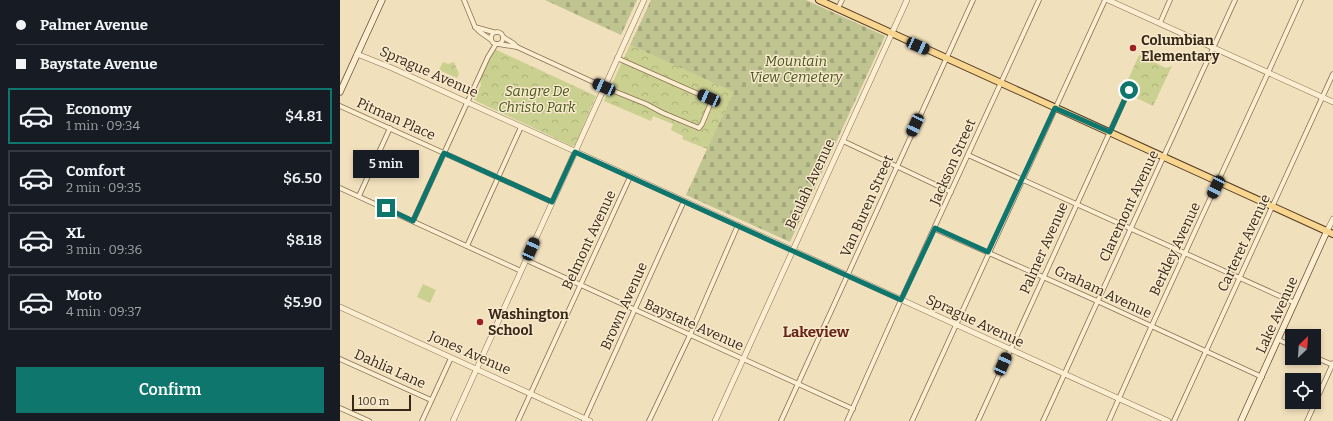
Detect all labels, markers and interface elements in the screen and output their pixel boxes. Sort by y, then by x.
text: Palmer Avenue [40,16,148,34]
place label: Columbian Elementary [1141,32,1220,65]
car [905,36,931,56]
street label: Sprague Avenue [377,43,481,101]
marker: Columbian Elementary [1128,43,1138,53]
park label: Mountain View Cemetery [750,53,843,86]
text: Baystate Avenue [40,55,157,73]
car [591,77,617,97]
route start [1120,81,1138,99]
park label: Sangre De Christo Park [498,83,576,116]
car [696,88,722,108]
street label: Pitman Place [354,94,438,144]
icon: car [18,98,54,134]
text: Economy [66,100,132,118]
text: $4.81 [285,107,322,125]
car [904,112,926,138]
street label: Jackson Street [926,116,980,209]
text: 1 min · 09:34 [66,118,140,133]
street label: Beulah Avenue [782,136,838,232]
street label: Claremont Avenue [1096,148,1162,264]
callout: 5 min [353,150,419,178]
street label: Van Buren Street [837,152,897,260]
text: 5 min [369,156,403,171]
icon: car [18,160,54,196]
text: Comfort [66,162,125,180]
text: $6.50 [283,169,322,187]
car [1205,174,1227,200]
text: 2 min · 09:35 [66,180,141,195]
street label: Belmont Avenue [558,188,620,292]
street label: Carteret Avenue [1214,191,1274,295]
route end [377,199,395,217]
street label: Palmer Avenue [1016,199,1072,297]
street label: Berkley Avenue [1146,200,1204,298]
icon: car [18,222,54,258]
text: XL [66,224,85,242]
text: $8.18 [286,231,322,249]
car [521,236,541,262]
text: 3 min · 09:36 [66,242,142,257]
street label: Brown Avenue [597,259,651,353]
street label: Graham Avenue [1052,262,1154,322]
street label: Lake Avenue [1252,274,1302,356]
icon: car [18,284,54,320]
text: Moto [66,286,102,304]
street label: Sprague Avenue [923,291,1027,351]
text: $5.90 [283,293,322,311]
street label: Baystate Avenue [642,296,746,354]
text: 4 min · 09:37 [66,304,141,319]
place label: Washington School [488,306,569,339]
marker: Washington School [475,317,485,327]
district label: Lakeview [783,323,850,341]
street label: Jones Avenue [426,327,514,379]
north arrow [1285,329,1321,365]
map controls [1285,329,1321,409]
street label: Dahlia Lane [352,346,428,392]
car [993,351,1013,377]
button: Confirm [16,367,324,413]
button: locate [1285,373,1321,409]
scale bar [352,393,411,412]
text: 100 m [358,395,389,408]

